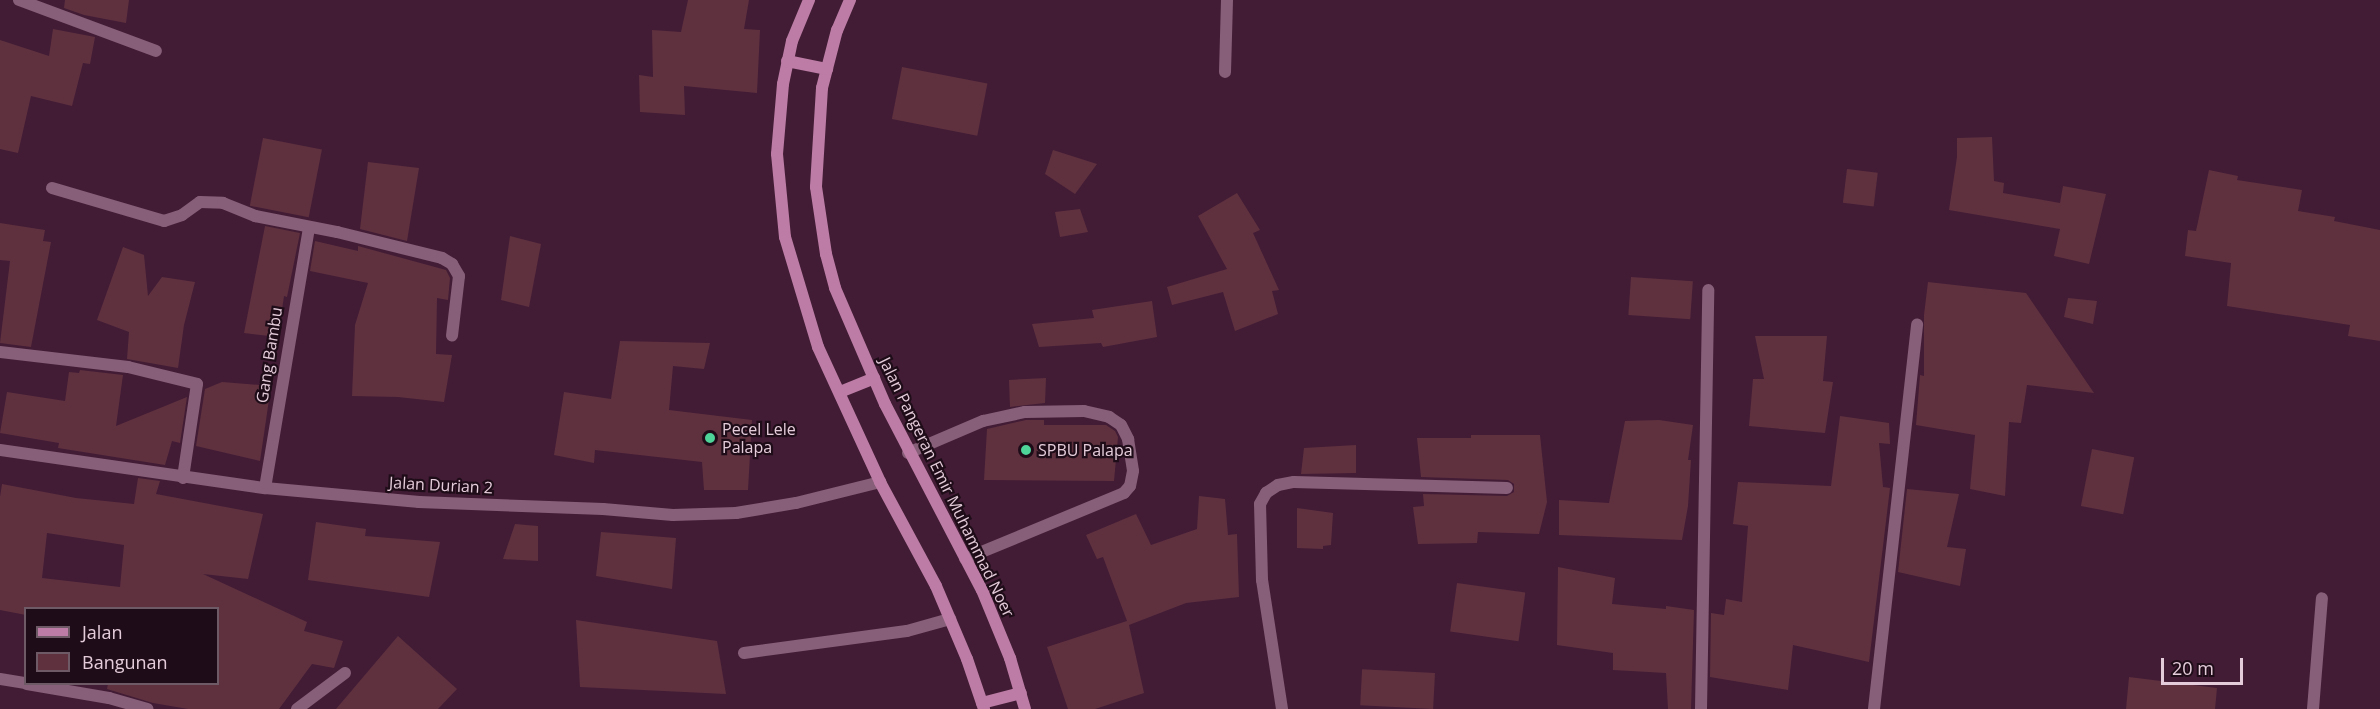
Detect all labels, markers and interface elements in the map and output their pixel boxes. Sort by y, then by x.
street label: Gang Bambu [252,306,286,404]
street label: Jalan Pangeran Emir Muhammad Noer [876,354,1018,620]
place label: Pecel Lele Palapa [722,419,796,457]
marker: Pecel Lele Palapa [703,431,717,445]
place label: SPBU Palapa [1038,440,1133,460]
marker: SPBU Palapa [1019,443,1033,457]
street label: Jalan Durian 2 [389,473,493,497]
legend [24,607,219,685]
text: Jalan [82,620,122,644]
scale bar [2164,646,2246,684]
text: Bangunan [82,650,168,674]
text: 20 m [2172,656,2214,680]

